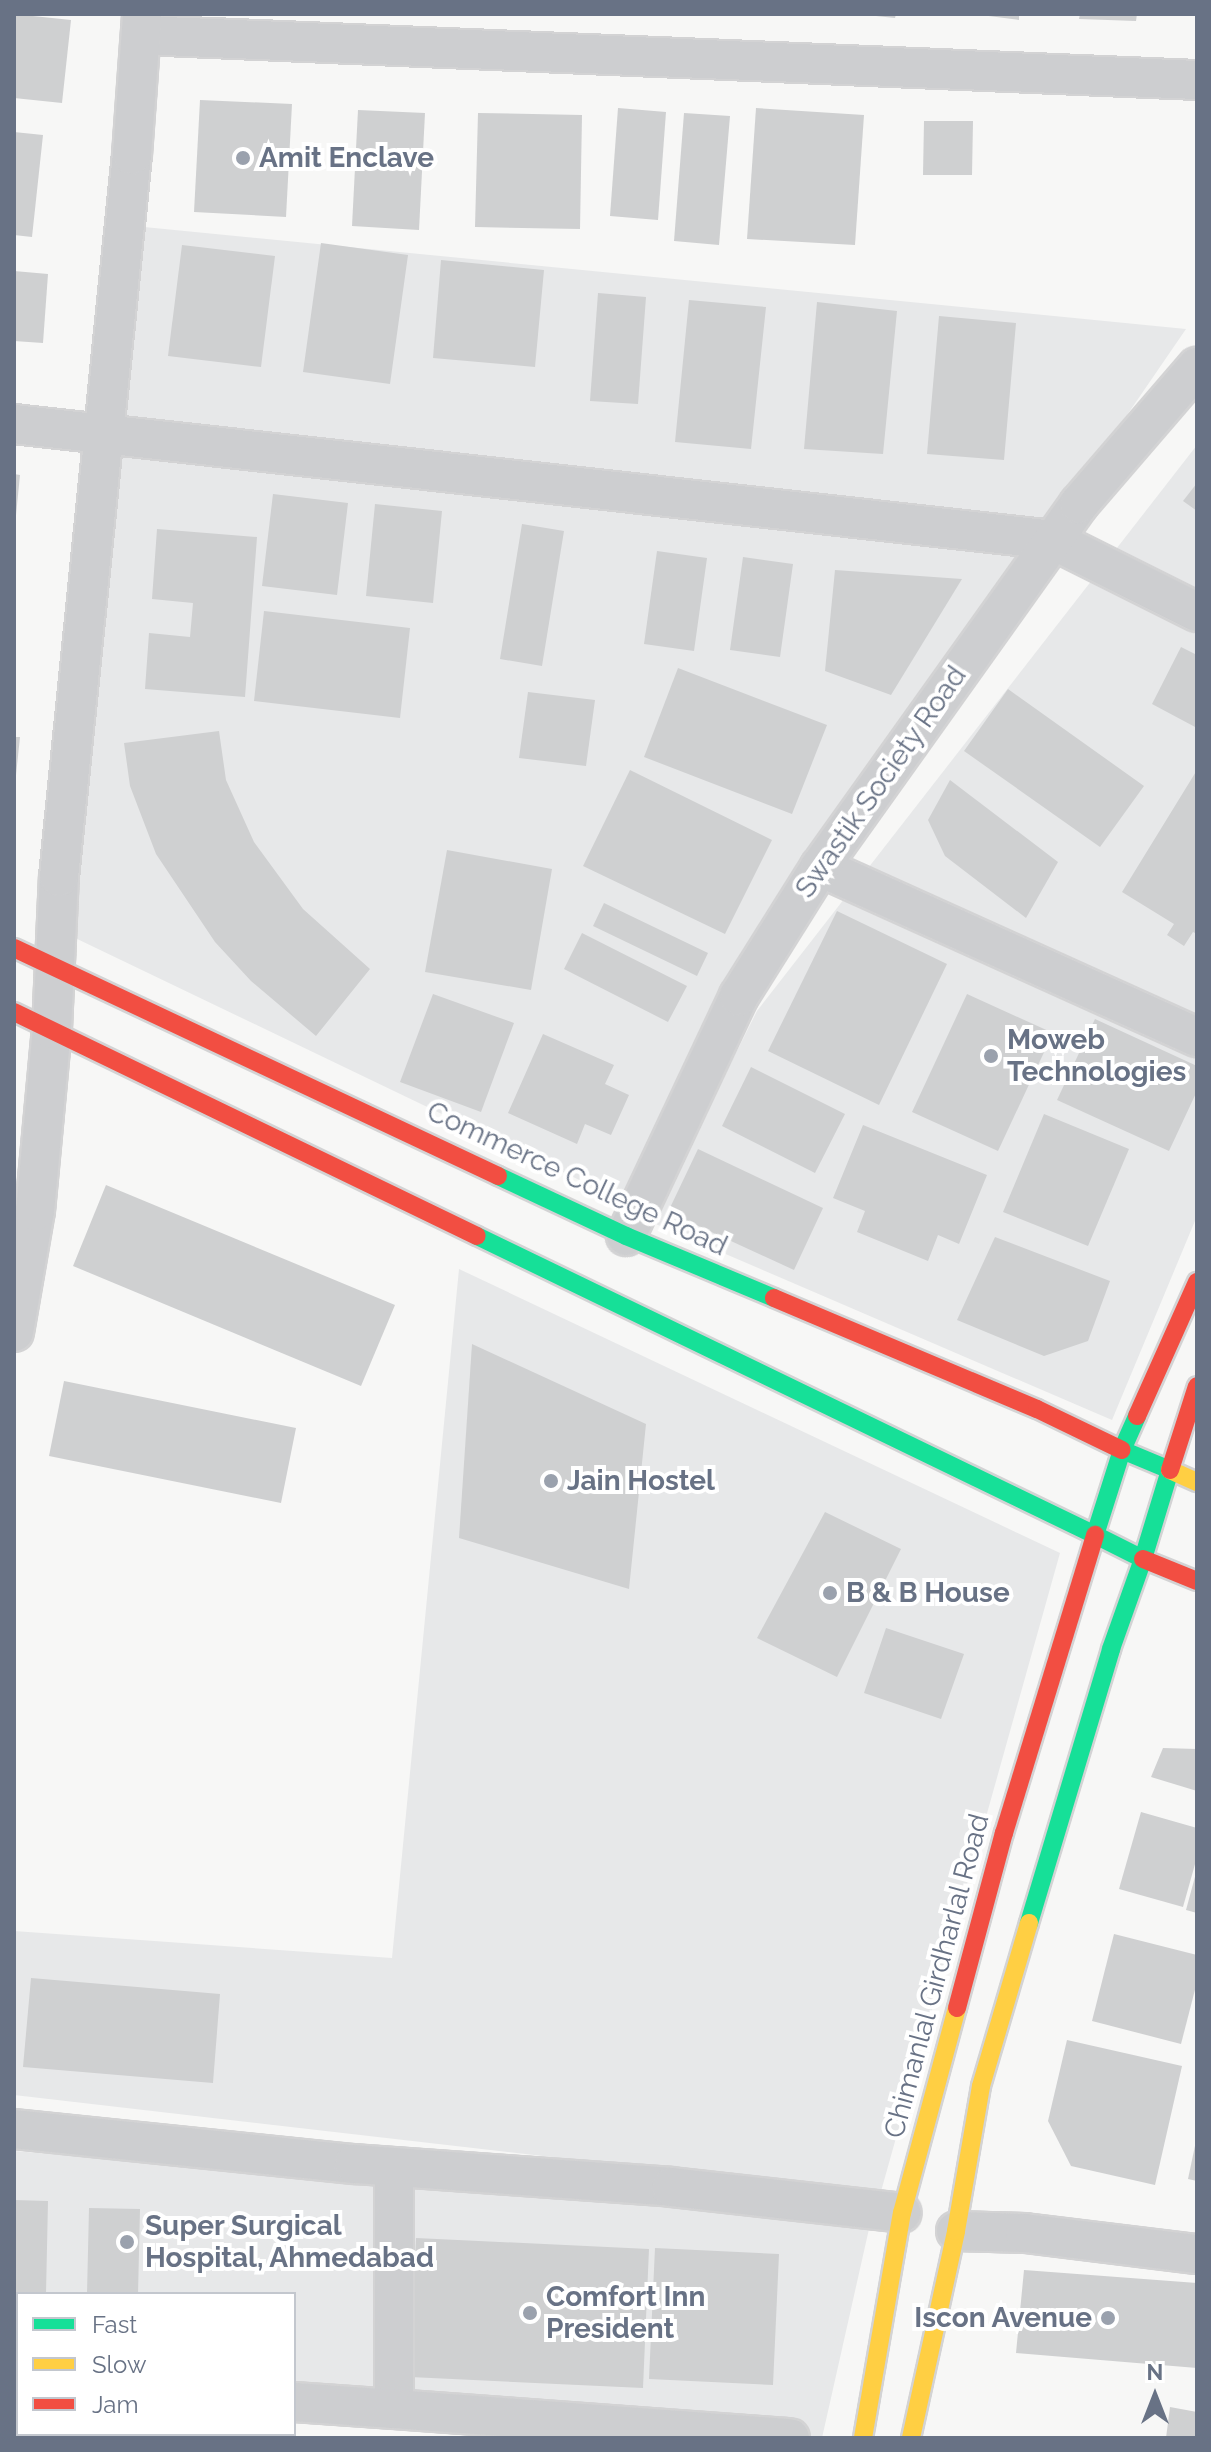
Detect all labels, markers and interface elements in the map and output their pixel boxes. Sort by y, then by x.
place label: Amit Enclave [259,141,434,175]
marker: Amit Enclave [234,149,252,167]
street label: Swastik Society Road [788,660,974,904]
place label: Moweb Technologies [1007,1023,1186,1089]
marker: Moweb Technologies [982,1047,1000,1065]
street label: Commerce College Road [421,1095,733,1263]
place label: Jain Hostel [567,1464,715,1498]
marker: Jain Hostel [542,1472,560,1490]
place label: B & B House [846,1576,1010,1610]
marker: B & B House [821,1584,839,1602]
street label: Chimanlal Girdharlal Road [877,1809,997,2143]
place label: Super Surgical Hospital, Ahmedabad [145,2209,435,2275]
marker: Super Surgical Hospital, Ahmedabad [116,2231,138,2253]
place label: Comfort Inn President [546,2280,705,2346]
legend [16,2292,296,2436]
place label: Iscon Avenue [914,2301,1092,2335]
marker: Comfort Inn President [521,2304,539,2322]
marker: Iscon Avenue [1099,2309,1117,2327]
text: Fast [92,2310,137,2339]
text: Slow [92,2350,146,2379]
north arrow [1115,2356,1195,2436]
text: N [1147,2359,1163,2385]
text: Jam [92,2390,138,2419]

